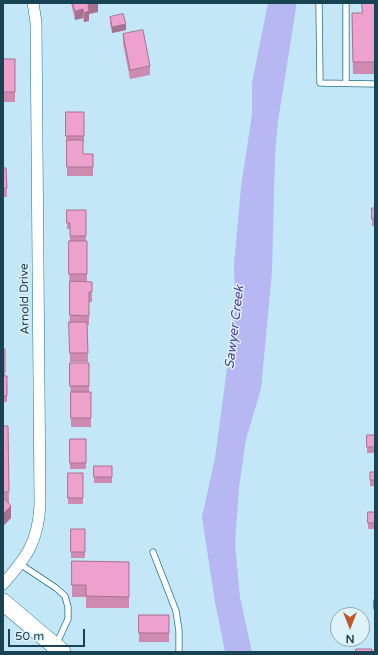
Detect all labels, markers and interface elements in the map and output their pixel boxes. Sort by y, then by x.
street label: Arnold Drive [17,263,33,335]
water label: Sawyer Creek [222,285,248,369]
north arrow [330,607,370,647]
scale bar [10,621,87,647]
text: 50 m [15,629,44,643]
text: N [346,632,354,645]

